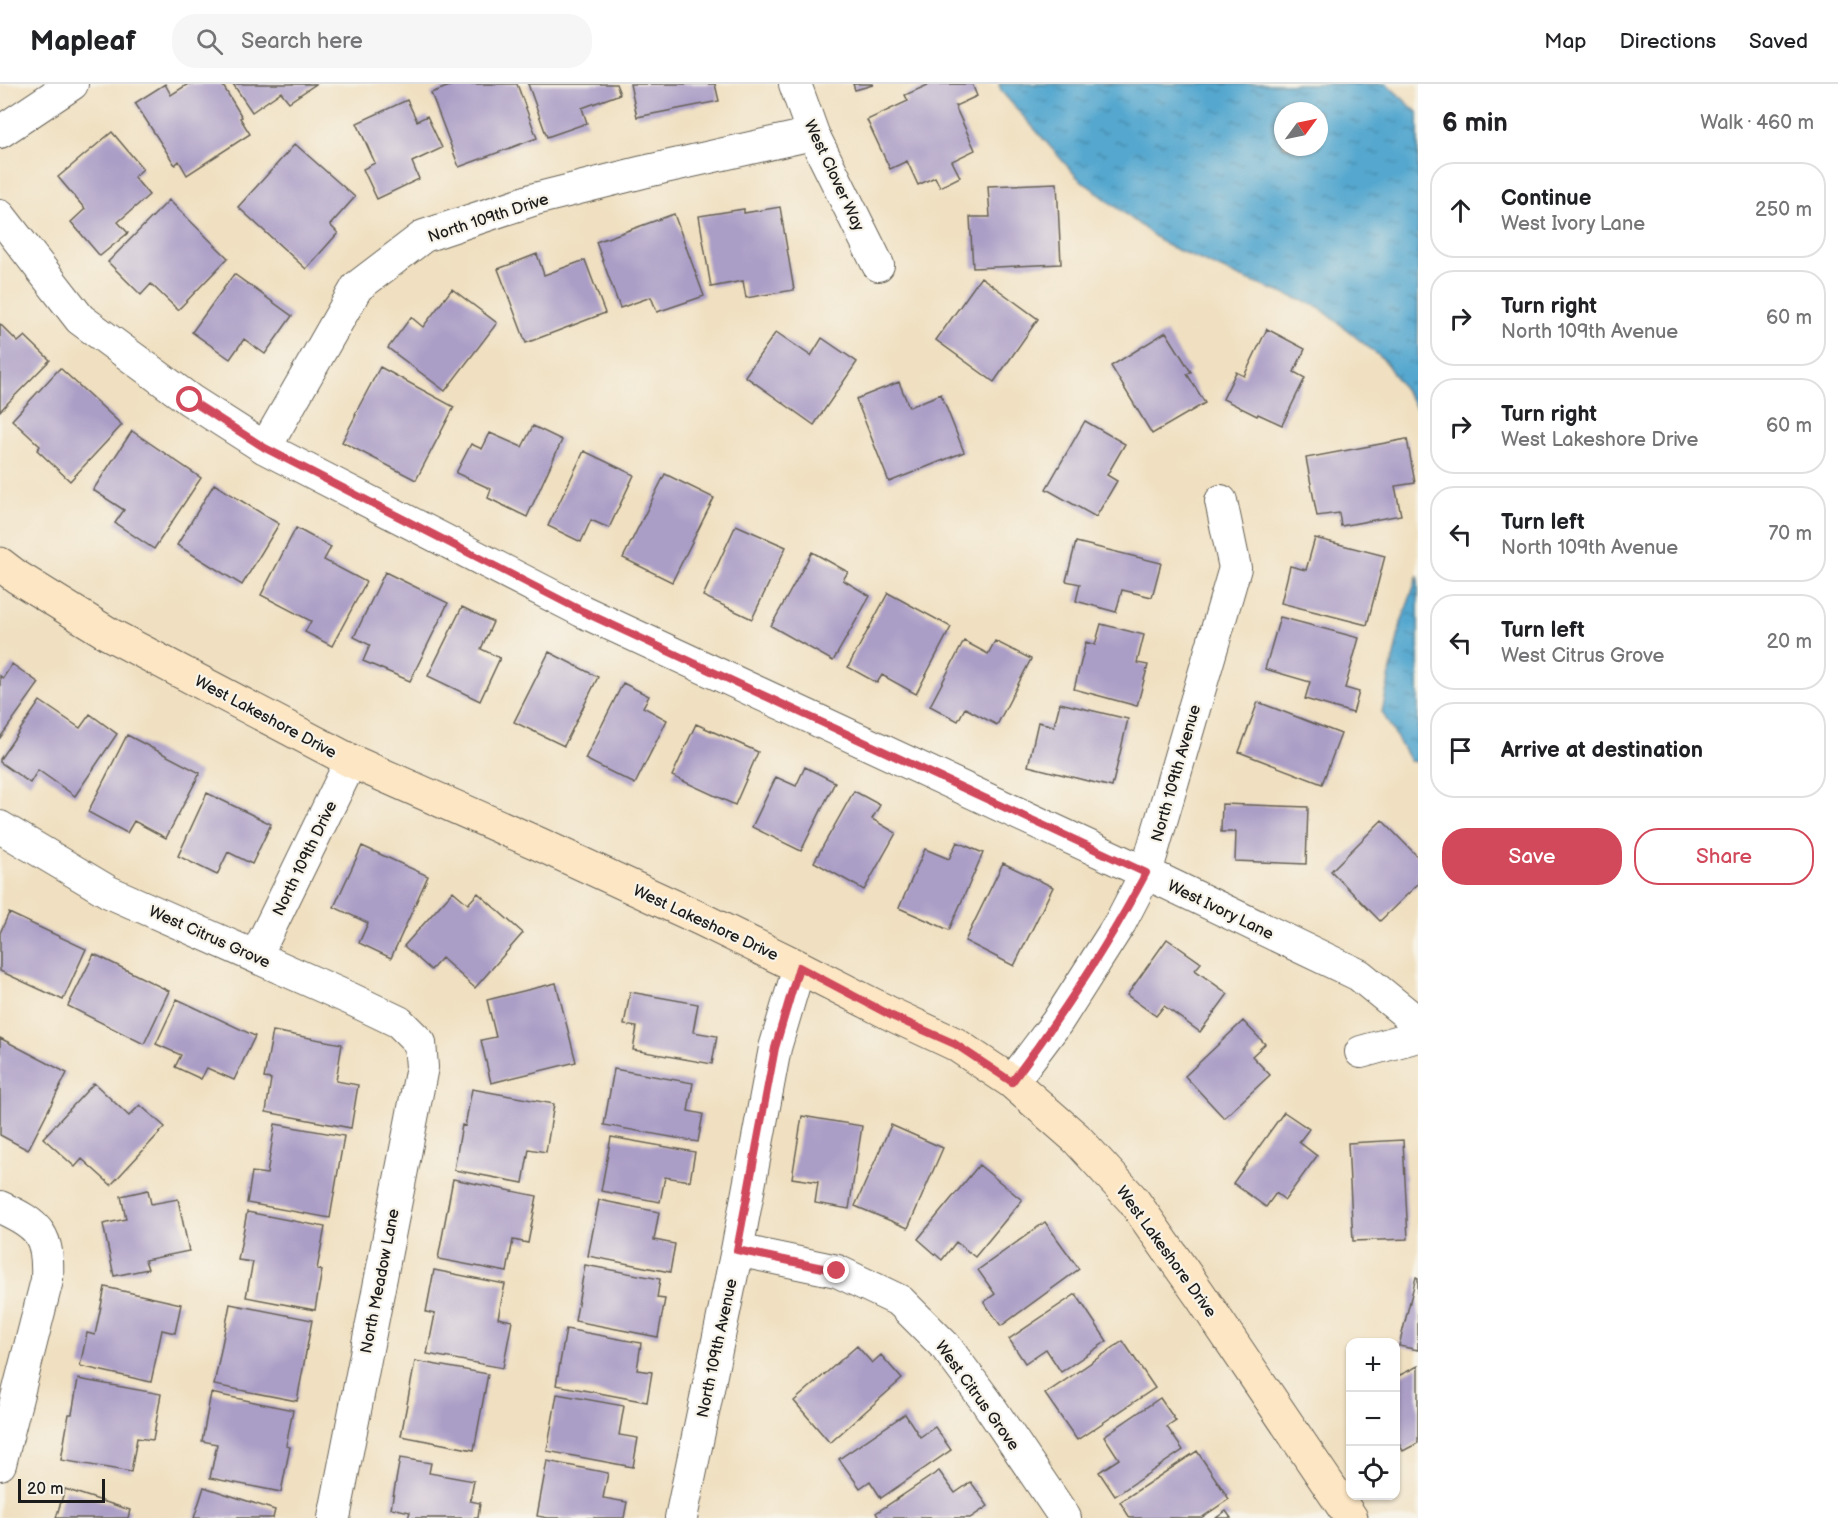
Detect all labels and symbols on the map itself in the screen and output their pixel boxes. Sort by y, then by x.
north arrow [1274,102,1328,156]
street label: West Clover Way [800,117,868,235]
street label: North 109th Drive [426,190,552,247]
route start [176,386,202,412]
street label: West Lakeshore Drive [191,672,340,763]
street label: North 109th Avenue [1148,702,1205,844]
street label: North 109th Drive [269,798,342,919]
street label: West Ivory Lane [1164,877,1277,944]
street label: West Lakeshore Drive [630,881,781,966]
street label: West Citrus Grove [146,902,273,973]
street label: West Lakeshore Drive [1112,1182,1220,1322]
street label: North Meadow Lane [357,1207,404,1355]
route end [823,1257,849,1283]
street label: North 109th Avenue [693,1276,742,1420]
street label: West Citrus Grove [931,1337,1023,1455]
scale bar [18,1476,105,1504]

